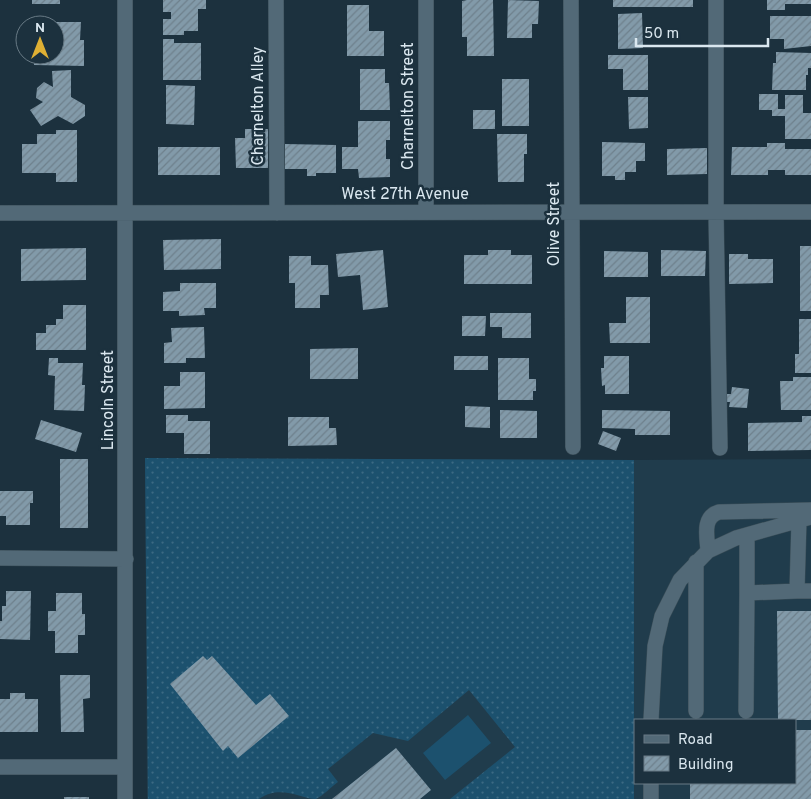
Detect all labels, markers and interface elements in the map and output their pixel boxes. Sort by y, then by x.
north arrow [15,15,65,65]
scale bar [636,15,768,47]
text: N [35,20,45,37]
text: 50 m [644,25,679,44]
street label: Charnelton Street [399,42,419,170]
street label: Charnelton Alley [249,46,269,166]
street label: Olive Street [545,182,565,266]
street label: West 27th Avenue [341,185,469,205]
street label: Lincoln Street [99,350,119,450]
legend [634,719,796,784]
text: Road [678,731,713,750]
text: Building [678,756,733,775]

